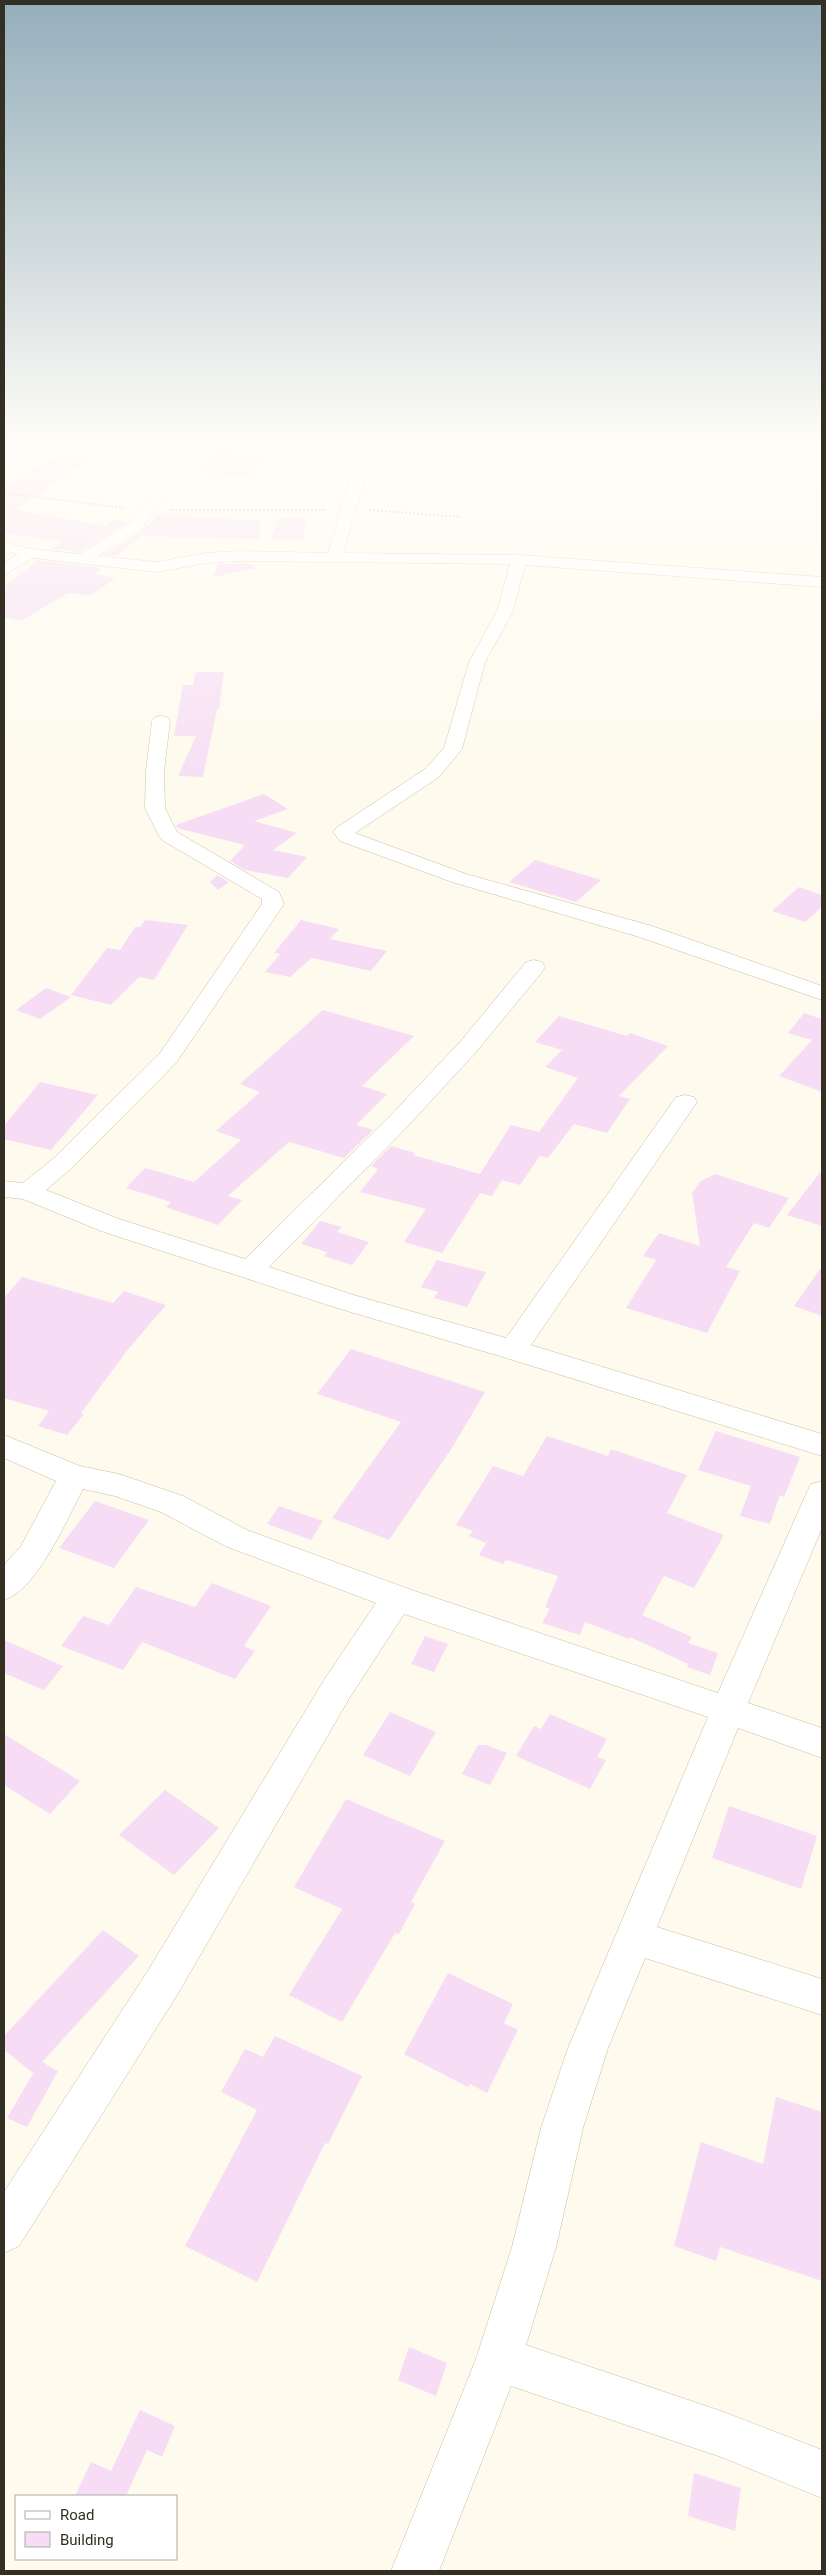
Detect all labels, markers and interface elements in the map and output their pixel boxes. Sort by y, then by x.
legend [15,2495,178,2560]
text: Road [60,2506,94,2524]
text: Building [60,2531,114,2549]

